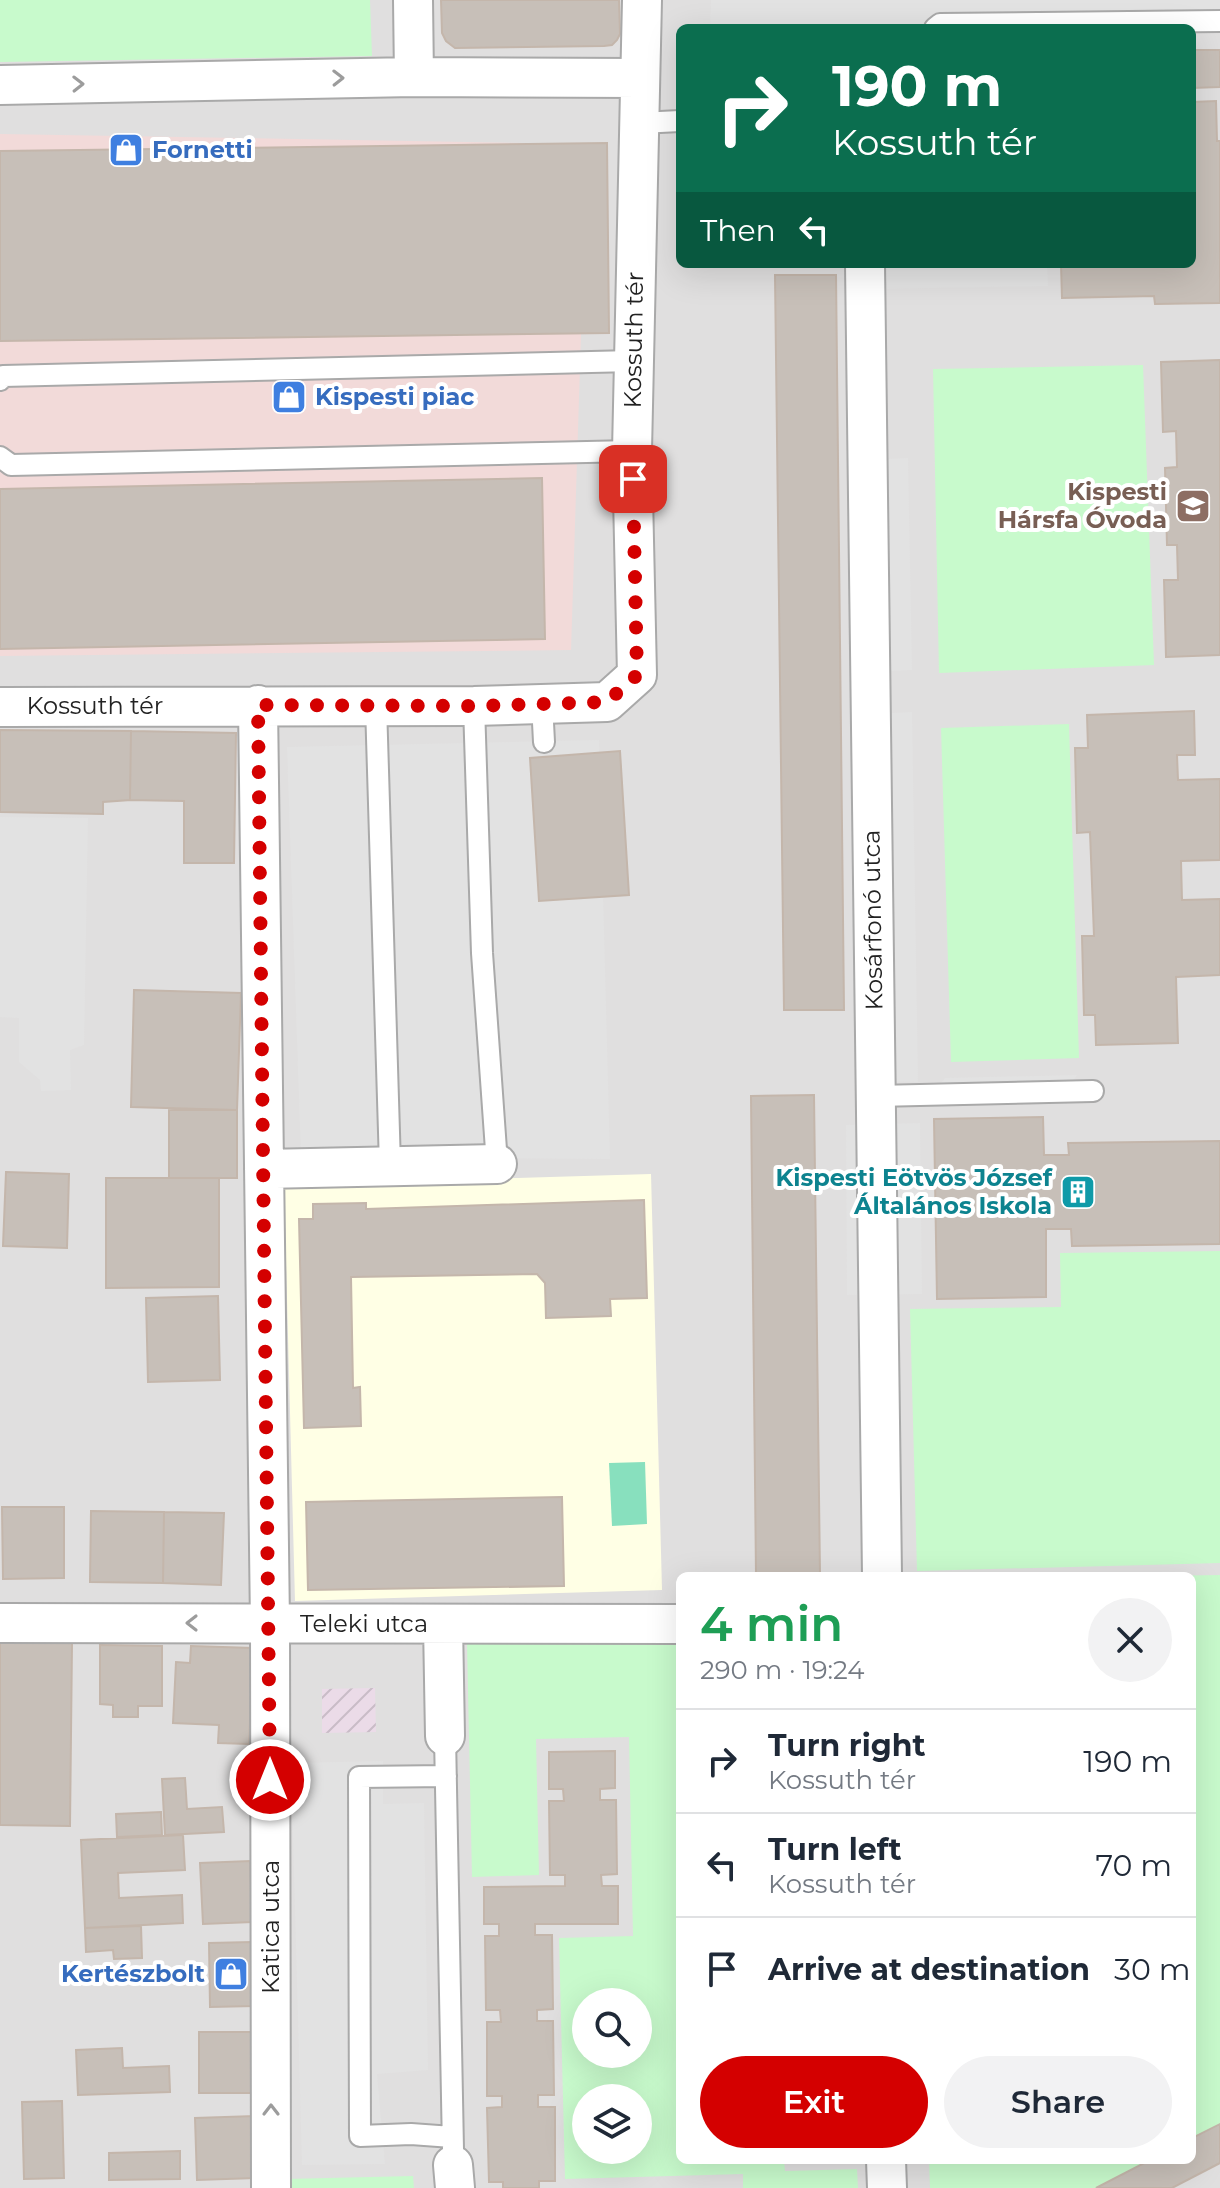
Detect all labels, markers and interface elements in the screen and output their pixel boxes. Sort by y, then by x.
text: 190 m [832,52,1002,120]
icon: right [700,56,804,160]
one-way arrow [332,70,345,87]
one-way arrow [72,75,85,92]
text: Kossuth tér [832,120,1037,164]
shop icon: Fornetti [107,131,145,169]
place label: Fornetti [152,135,253,164]
icon: left [792,208,836,252]
text: Then [700,212,776,249]
street label: Kossuth tér [618,271,649,409]
shop icon: Kispesti piac [270,378,308,416]
place label: Kispesti piac [315,382,475,411]
pin [599,445,667,513]
icon: arrive [611,457,655,501]
place label: Kispesti Hársfa Óvoda [998,477,1167,534]
school or university icon: Kispesti Hársfa Óvoda [1174,487,1212,525]
street label: Kossuth tér [27,691,163,720]
street label: Kosárfonó utca [856,829,889,1011]
place label: Kispesti Eötvös József Általános Iskola [775,1163,1054,1220]
building icon: Kispesti Eötvös József Általános Iskola [1059,1173,1097,1211]
text: 4 min [700,1595,843,1653]
button: close [1088,1598,1172,1682]
street label: Teleki utca [300,1609,428,1638]
one-way arrow [185,1614,198,1632]
text: 290 m · 19:24 [700,1654,865,1686]
text: Turn right [768,1727,925,1764]
position arrow [228,1738,312,1822]
icon: right [700,1739,744,1783]
text: 190 m [1083,1743,1172,1780]
text: Kossuth tér [768,1764,916,1796]
text: Turn left [768,1831,901,1868]
icon: left [700,1843,744,1887]
text: 70 m [1095,1847,1172,1884]
street label: Katica utca [256,1860,285,1994]
text: Kossuth tér [768,1868,916,1900]
icon: arrive [700,1947,744,1991]
text: Arrive at destination [768,1951,1090,1988]
text: 30 m [1114,1951,1191,1988]
shop icon: Kertészbolt [212,1955,250,1993]
place label: Kertészbolt [61,1959,206,1988]
map controls [572,1988,652,2164]
button: search [572,1988,652,2068]
button: Exit [700,2056,928,2148]
button: Share [944,2056,1172,2148]
button: layers [572,2084,652,2164]
one-way arrow [262,2103,280,2116]

